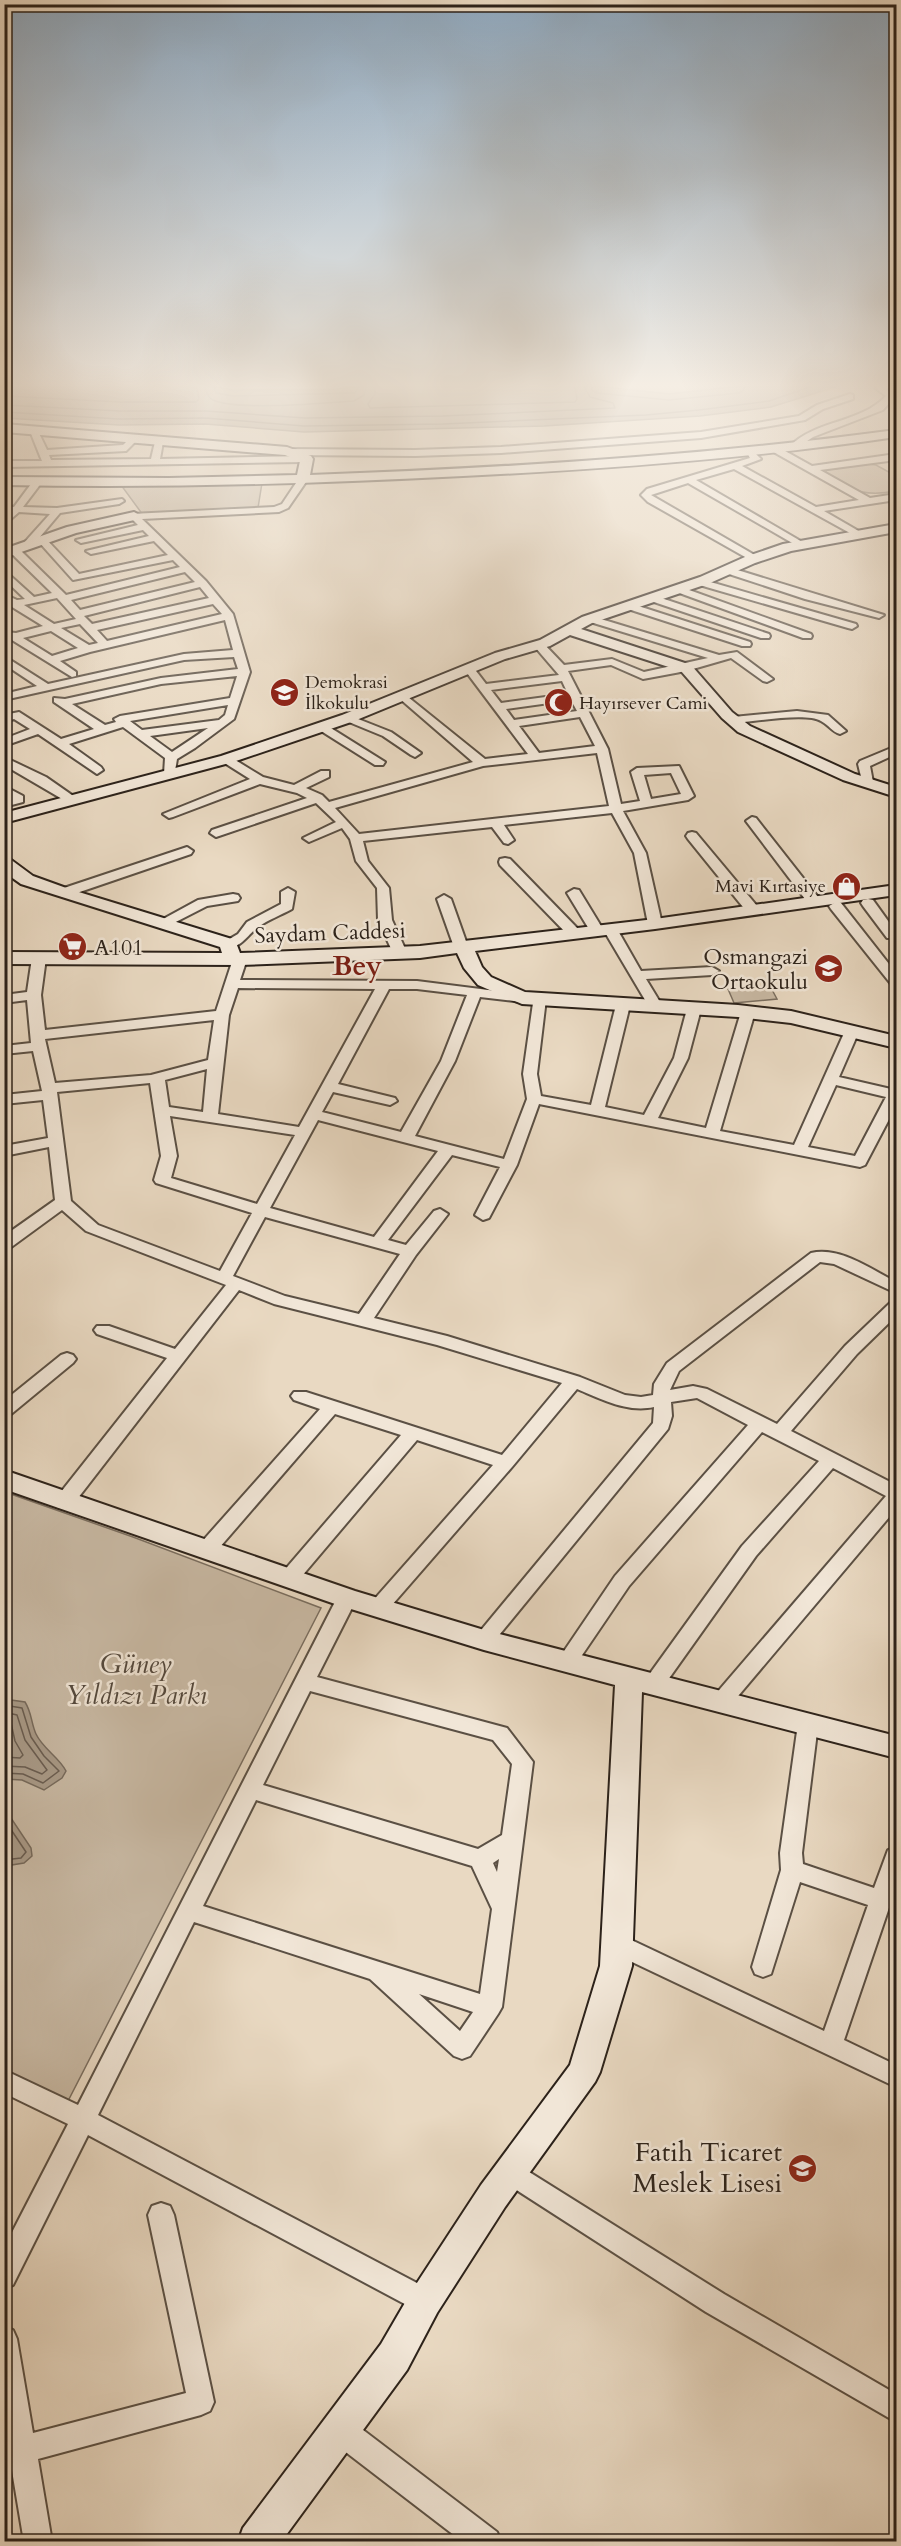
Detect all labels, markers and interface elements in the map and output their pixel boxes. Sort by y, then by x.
place label: Demokrasi İlkokulu [305,670,388,716]
school or university icon: Demokrasi İlkokulu [268,676,300,708]
mosque icon: Hayırsever Cami [542,687,574,719]
place label: Hayırsever Cami [579,691,708,716]
shop icon: Mavi Kırtasiye [831,870,863,902]
place label: Mavi Kırtasiye [715,874,826,899]
street label: Saydam Caddesi [254,915,406,951]
supermarket icon: A101 [57,931,89,963]
place label: A101 [94,933,143,963]
place label: Osmangazi Ortaokulu [703,942,808,997]
district label: Bey [332,947,382,985]
school or university icon: Osmangazi Ortaokulu [813,953,845,985]
park label: Güney Yıldızı Parkı [65,1646,207,1714]
place label: Fatih Ticaret Meslek Lisesi [633,2134,782,2202]
school or university icon: Fatih Ticaret Meslek Lisesi [787,2152,819,2184]

